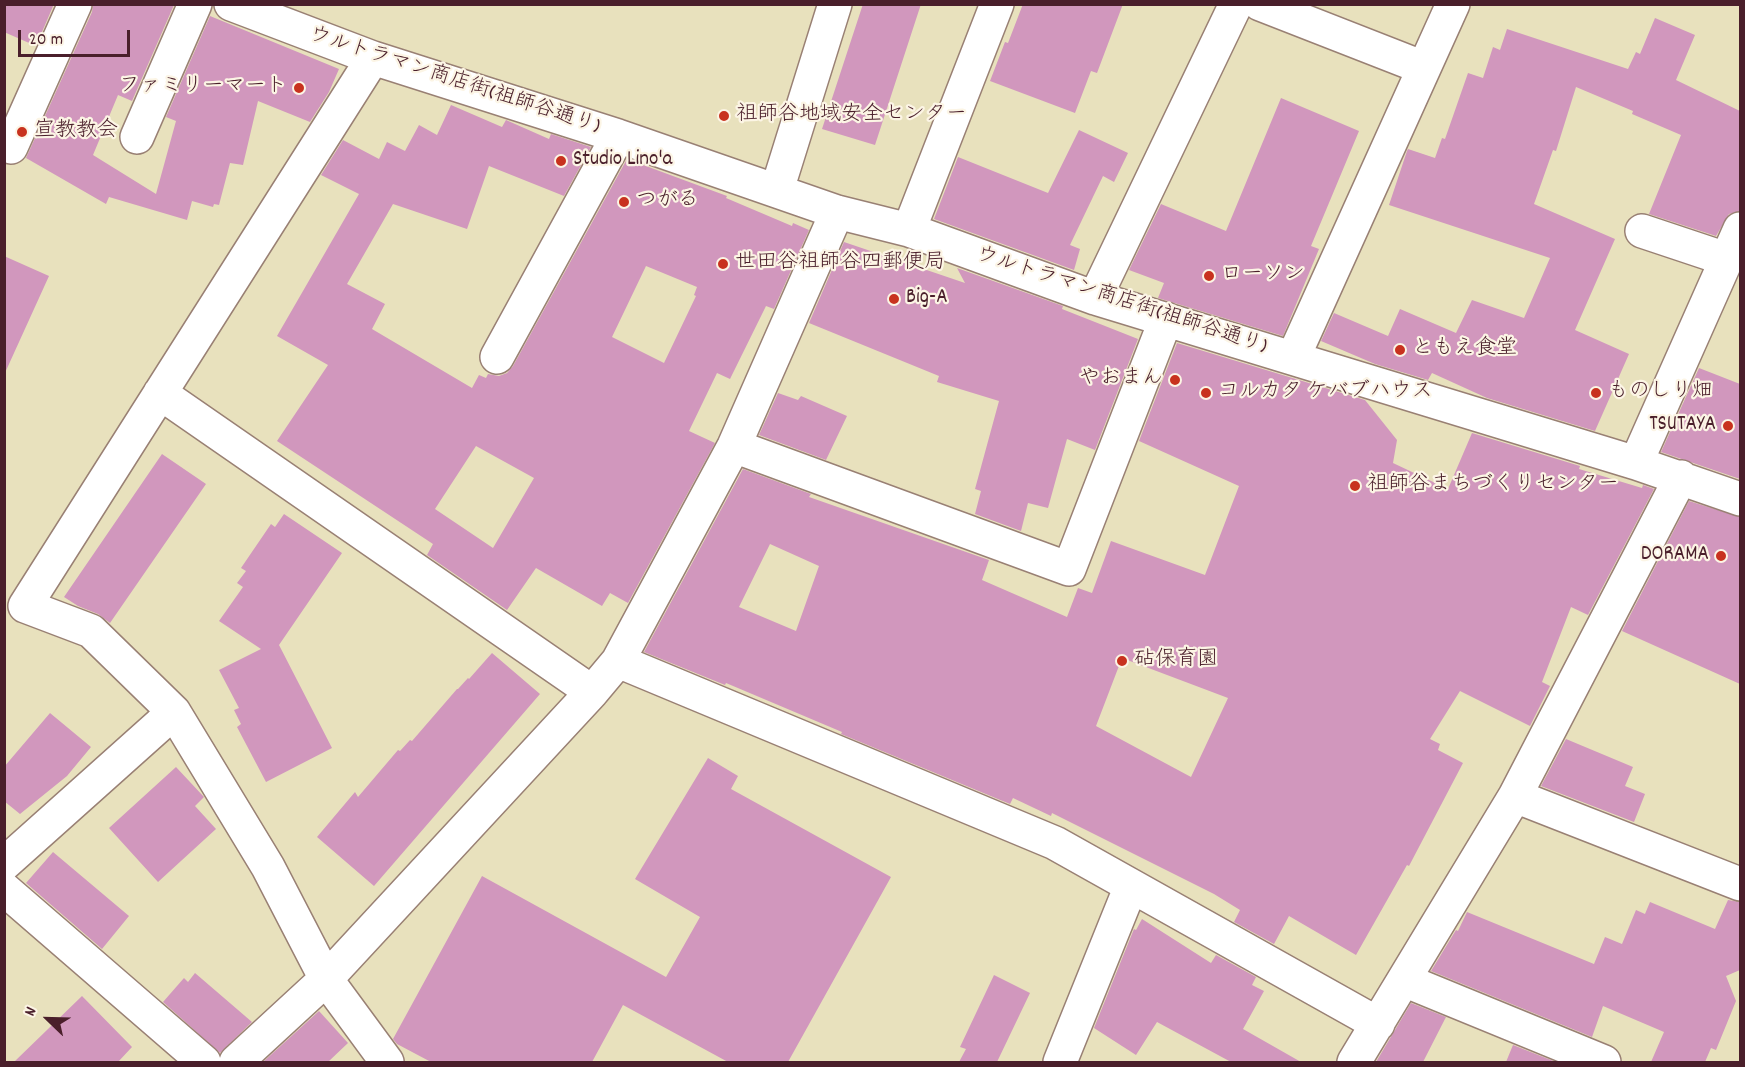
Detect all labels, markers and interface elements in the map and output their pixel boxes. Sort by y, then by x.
scale bar [21,18,134,56]
street label: ウルトラマン商店街(祖師谷通り) [305,23,603,141]
text: 20 m [29,28,63,53]
place label: ファミリーマート [119,75,287,101]
marker: ファミリーマート [292,81,306,95]
place label: 祖師谷地域安全センター [736,103,967,129]
marker: 祖師谷地域安全センター [717,109,731,123]
place label: 宣教教会 [34,119,118,145]
marker: 宣教教会 [15,125,29,139]
place label: Studio Lino'a [573,148,672,174]
marker: Studio Lino'a [554,154,568,168]
place label: つがる [636,189,699,215]
marker: つがる [617,195,631,209]
street label: ウルトラマン商店街(祖師谷通り) [972,243,1270,361]
place label: 世田谷祖師谷四郵便局 [735,251,945,277]
marker: 世田谷祖師谷四郵便局 [716,257,730,271]
place label: ローソン [1221,263,1305,289]
marker: ローソン [1202,269,1216,283]
place label: Big-A [906,286,948,312]
marker: Big-A [887,292,901,306]
place label: ともえ食堂 [1412,337,1517,363]
marker: ともえ食堂 [1393,343,1407,357]
place label: やおまん [1079,367,1163,393]
marker: やおまん [1168,373,1182,387]
place label: コルカタ ケバブハウス [1218,380,1433,406]
place label: ものしり畑 [1608,380,1713,406]
marker: コルカタ ケバブハウス [1199,386,1213,400]
marker: ものしり畑 [1589,386,1603,400]
place label: TSUTAYA [1649,413,1716,439]
marker: TSUTAYA [1721,419,1735,433]
place label: 祖師谷まちづくりセンター [1367,473,1619,499]
marker: 祖師谷まちづくりセンター [1348,479,1362,493]
place label: DORAMA [1641,543,1709,569]
marker: DORAMA [1714,549,1728,563]
place label: 砧保育園 [1134,648,1218,674]
marker: 砧保育園 [1115,654,1129,668]
north arrow [18,989,78,1049]
text: N [19,1004,43,1020]

